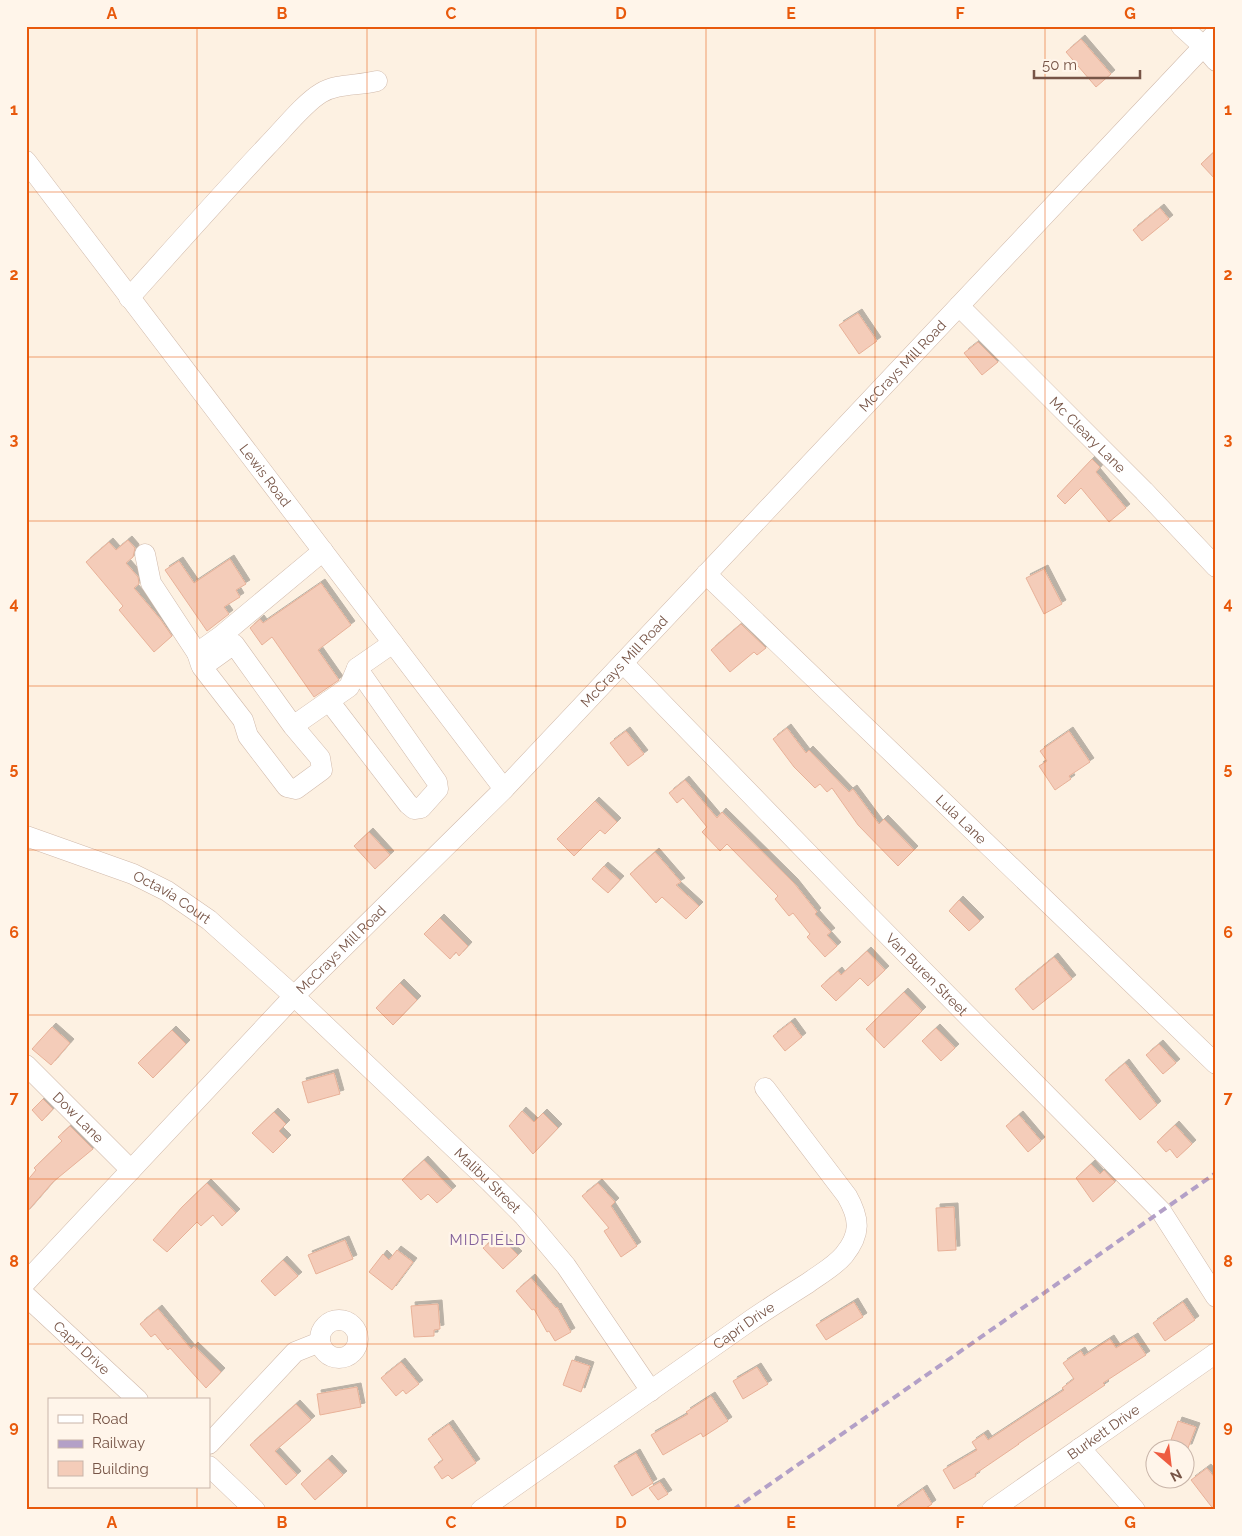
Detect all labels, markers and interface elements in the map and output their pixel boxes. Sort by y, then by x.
text: A [107,4,118,23]
text: B [277,4,288,23]
text: C [446,4,457,23]
text: D [615,4,627,23]
text: E [786,4,796,23]
text: F [955,4,965,23]
text: G [1124,4,1136,23]
scale bar [1034,48,1141,80]
text: 50 m [1042,56,1077,74]
text: 1 [10,100,18,119]
text: 1 [1224,100,1232,119]
text: 2 [9,265,19,284]
text: 2 [1223,265,1233,284]
street label: McCrays Mill Road [856,317,949,415]
street label: Mc Cleary Lane [1046,393,1129,476]
text: 3 [10,430,19,449]
text: 3 [1224,430,1233,449]
street label: Lewis Road [236,441,294,510]
text: 4 [9,594,19,613]
text: 4 [1223,594,1233,613]
street label: McCrays Mill Road [577,613,671,710]
text: 5 [10,759,19,778]
text: 5 [1224,759,1233,778]
street label: Lula Lane [933,791,990,847]
street label: Octavia Court [131,868,214,927]
street label: McCrays Mill Road [293,902,389,997]
text: 6 [9,923,19,942]
text: 6 [1223,923,1233,942]
street label: Van Buren Street [883,930,971,1019]
text: 7 [10,1088,19,1107]
text: 7 [1224,1088,1233,1107]
street label: Dow Lane [50,1089,107,1146]
street label: Malibu Street [451,1145,524,1216]
district label: MIDFIELD [450,1231,526,1249]
text: 8 [9,1252,19,1271]
text: 8 [1223,1252,1233,1271]
street label: Capri Drive [710,1299,777,1352]
street label: Capri Drive [50,1318,113,1378]
legend [48,1398,210,1488]
street label: Burkett Drive [1064,1401,1142,1463]
text: Road [92,1410,128,1428]
text: 9 [9,1417,19,1436]
text: 9 [1223,1417,1233,1436]
text: Railway [92,1434,145,1452]
north arrow [1144,1438,1194,1488]
text: Building [92,1460,149,1478]
text: N [1168,1466,1185,1485]
text: A [107,1513,118,1532]
text: B [277,1513,288,1532]
text: C [446,1513,457,1532]
text: D [615,1513,627,1532]
text: E [786,1513,796,1532]
text: F [955,1513,965,1532]
text: G [1124,1513,1136,1532]

